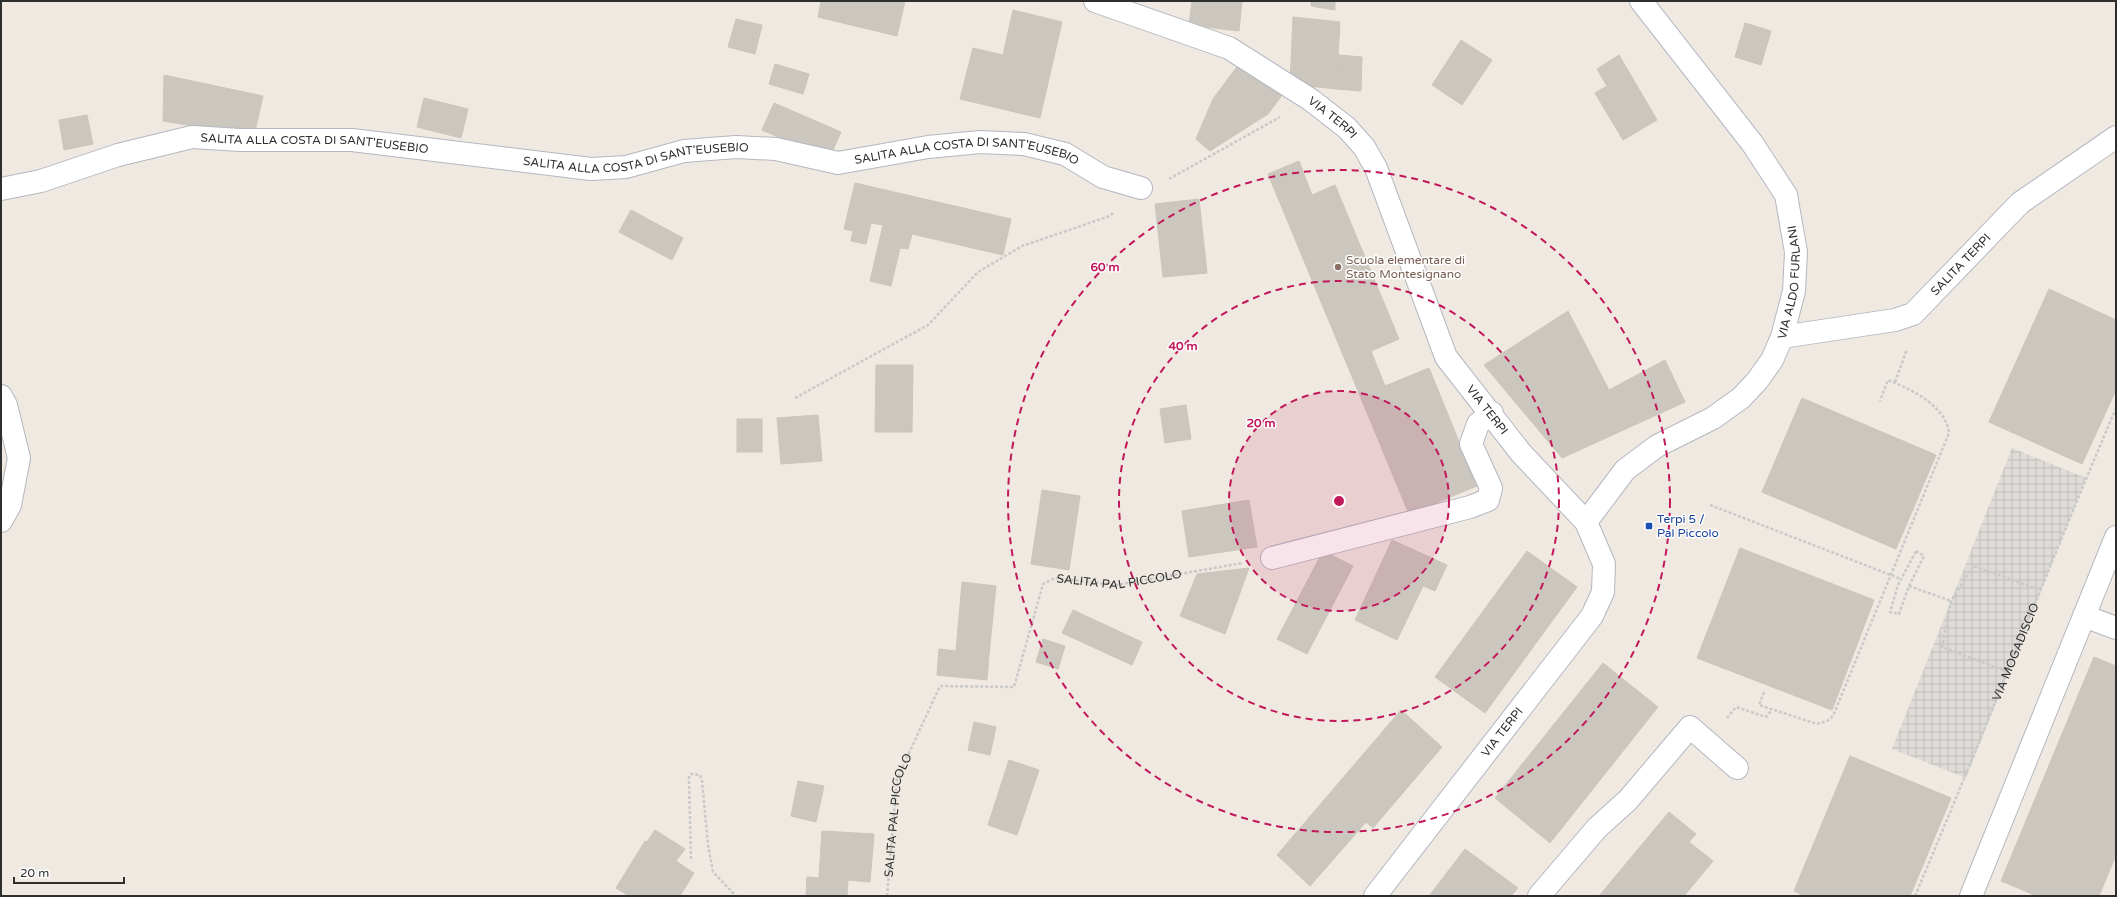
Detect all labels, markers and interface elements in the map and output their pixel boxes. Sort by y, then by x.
street label: VIA TERPI [1306,94,1360,141]
street label: SALITA ALLA COSTA DI SANT'EUSEBIO [200,131,429,156]
text: SALITA ALLA COSTA DI SANT'EUSEBIO [853,135,1082,168]
street label: SALITA ALLA COSTA DI SANT'EUSEBIO [522,140,749,176]
street label: SALITA ALLA COSTA DI SANT'EUSEBIO [852,154,1080,172]
street label: VIA ALDO FURLANI [1775,224,1803,341]
street label: SALITA TERPI [1928,231,1994,298]
place label: Scuola elementare di Stato Montesignano [1346,253,1465,281]
text: 60 m [1090,260,1120,274]
marker: Scuola elementare di Stato Montesignano [1333,262,1343,272]
text: 40 m [1168,339,1198,353]
street label: VIA TERPI [1464,382,1511,437]
text: 20 m [1246,416,1276,430]
centre of rings [1332,494,1346,508]
place label: Terpi 5 / Pal Piccolo [1657,512,1719,540]
marker: Terpi 5 / Pal Piccolo [1644,521,1654,531]
street label: SALITA PAL PICCOLO [1056,567,1183,592]
street label: VIA MOGADISCIO [1989,601,2042,703]
street label: VIA TERPI [1478,705,1526,759]
street label: SALITA PAL PICCOLO [882,751,915,878]
scale bar [14,859,124,885]
text: 20 m [20,866,49,880]

